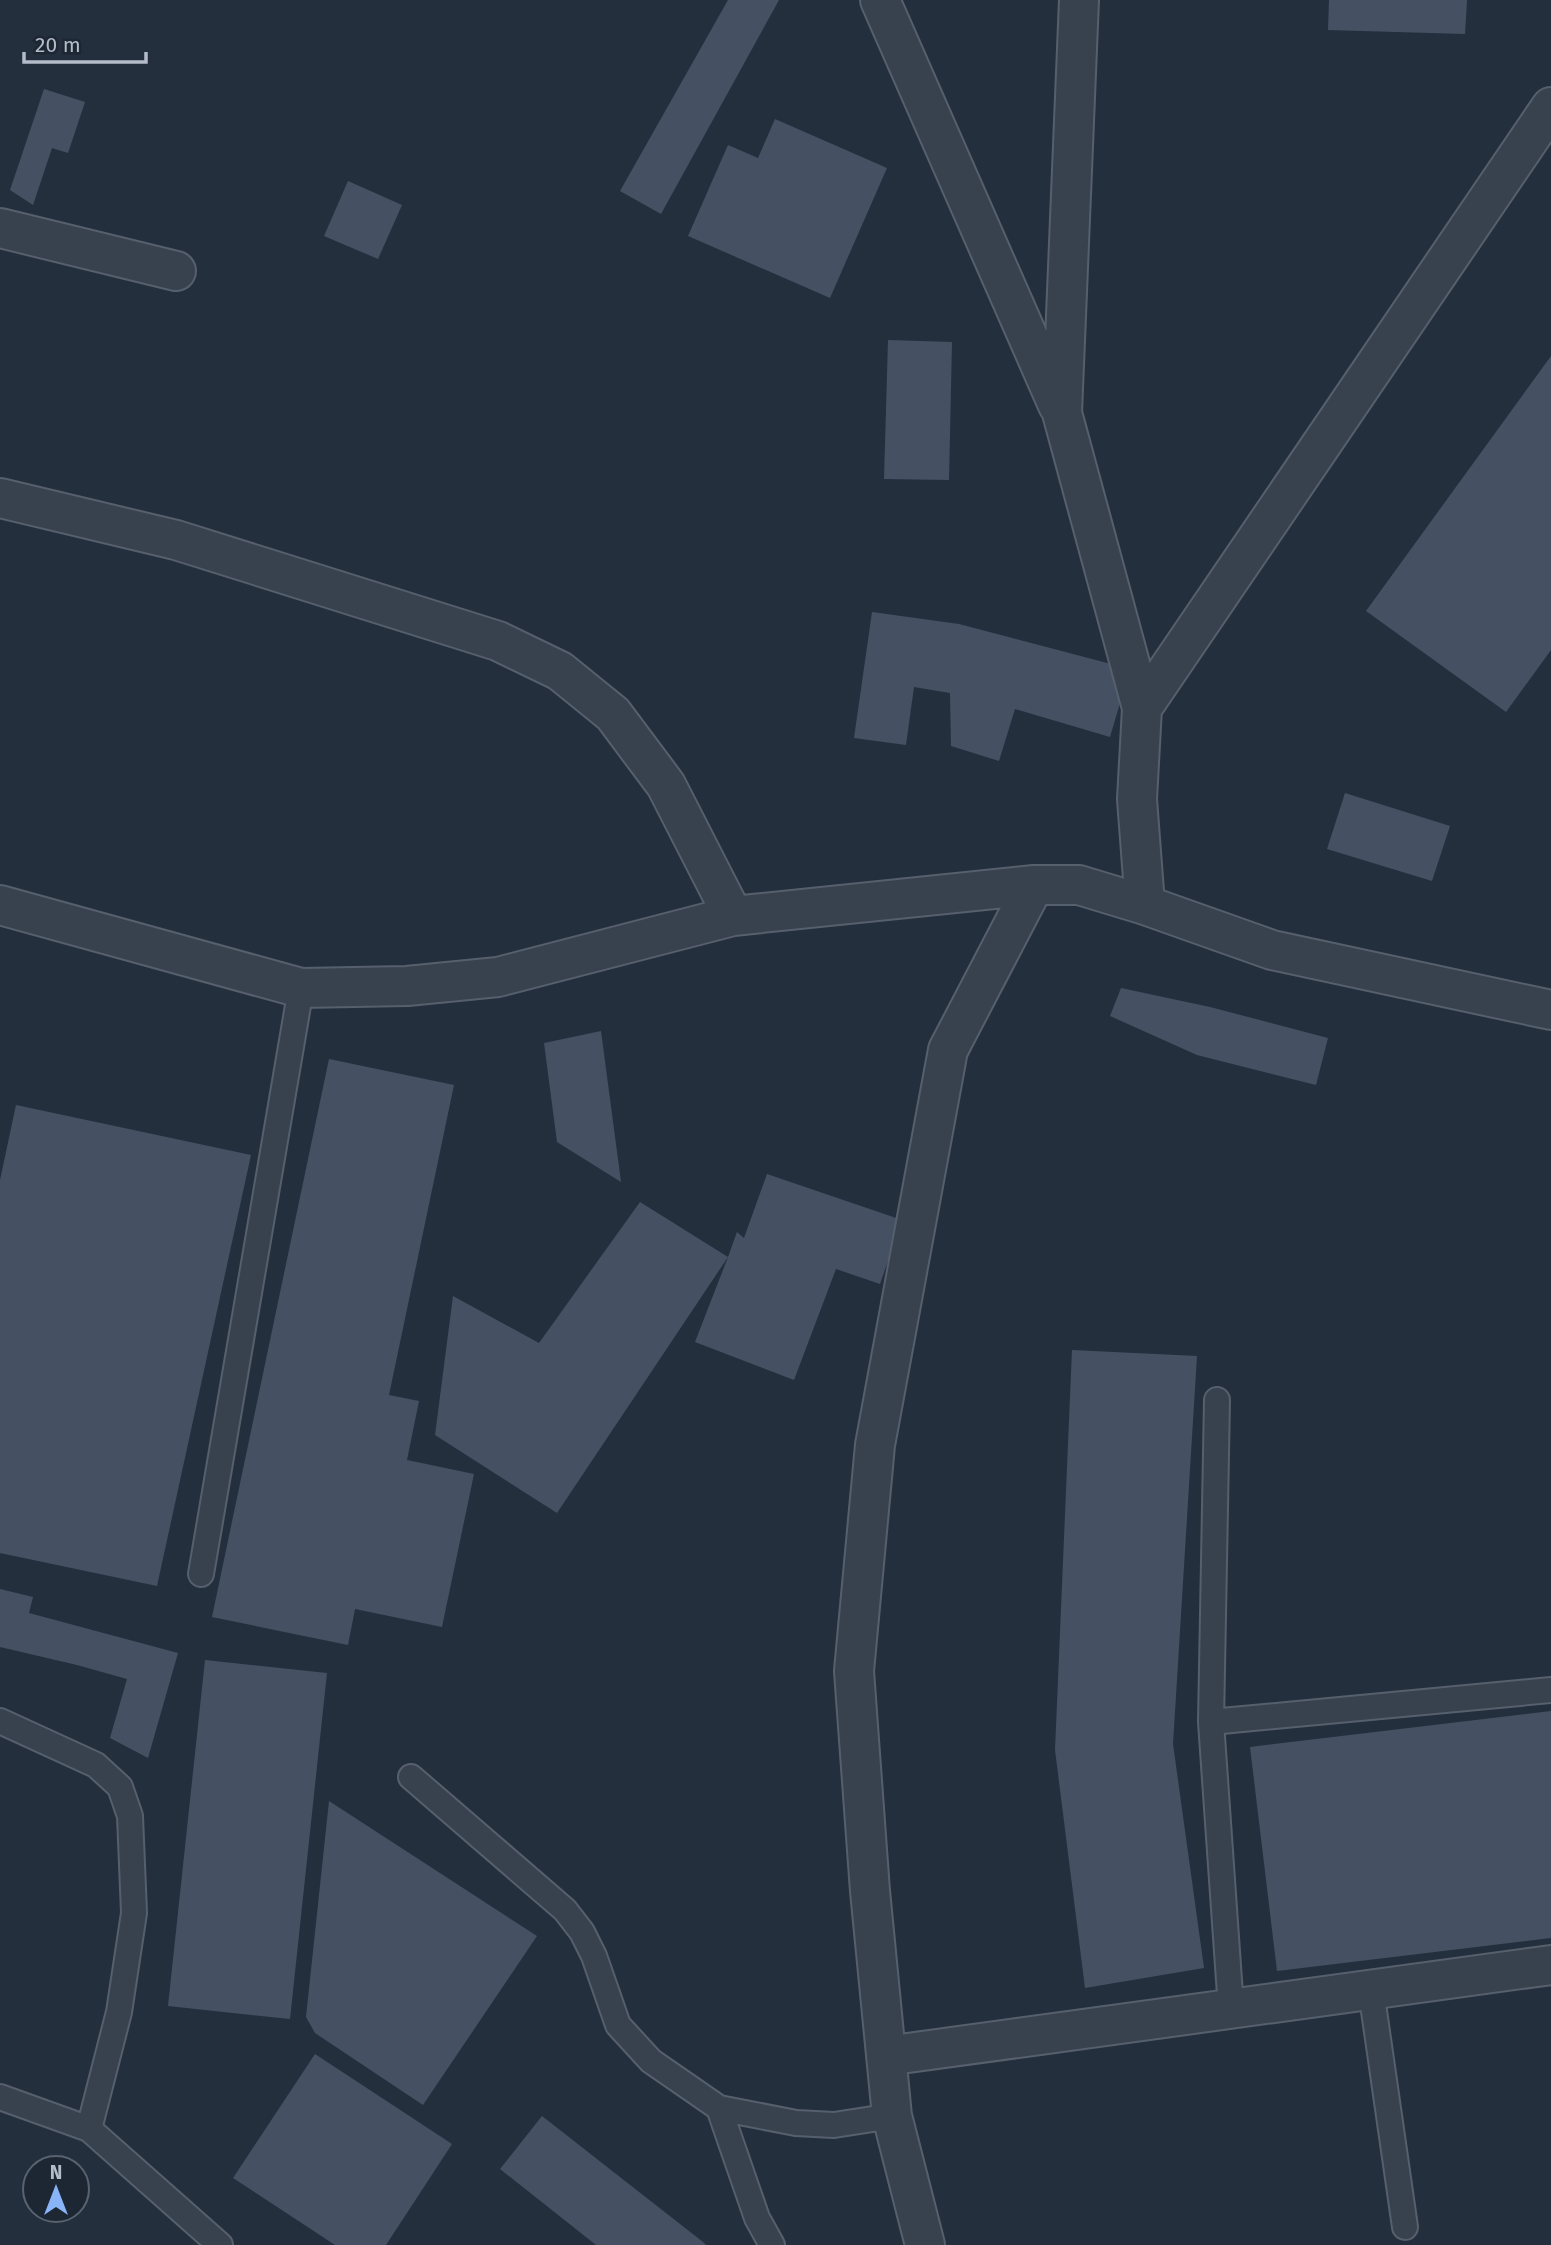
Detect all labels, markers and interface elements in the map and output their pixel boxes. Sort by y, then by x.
scale bar [24,21,147,65]
text: 20 m [35,32,81,58]
north arrow [21,2154,91,2224]
text: N [50,2161,62,2184]

